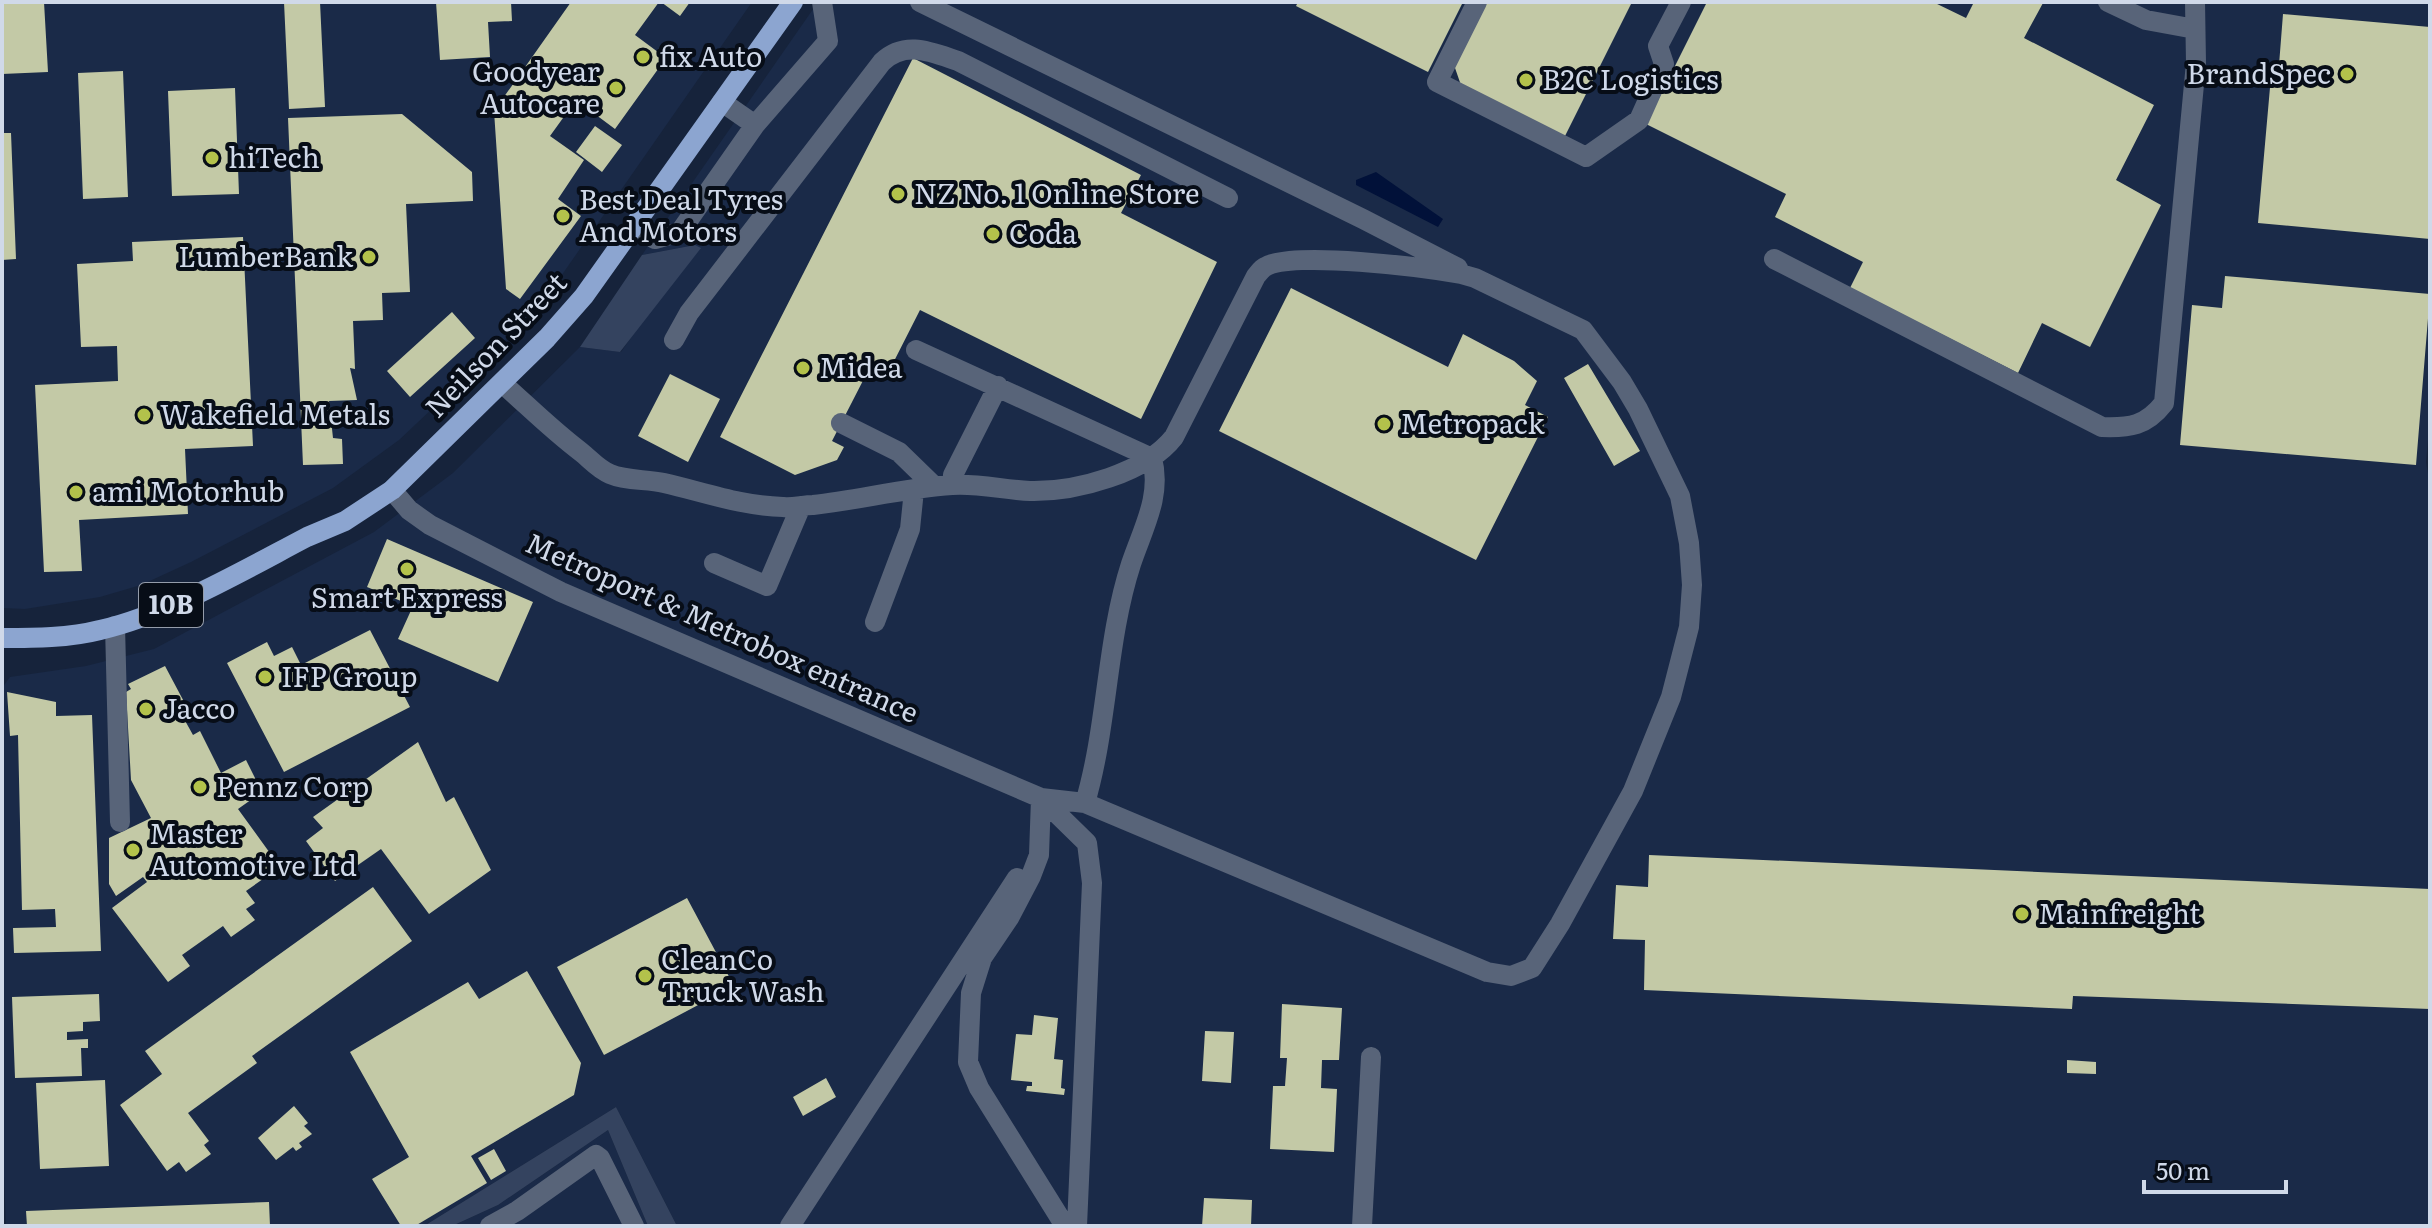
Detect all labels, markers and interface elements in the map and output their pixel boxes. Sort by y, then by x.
place label: fix Auto [659,34,762,76]
marker: fix Auto [634,48,652,66]
place label: Goodyear Autocare [472,49,601,123]
place label: BrandSpec [2186,51,2331,93]
place label: B2C Logistics [1542,57,1719,99]
marker: BrandSpec [2338,65,2356,83]
marker: B2C Logistics [1517,71,1535,89]
marker: Goodyear Autocare [607,79,625,97]
place label: hiTech [228,135,320,177]
marker: hiTech [203,149,221,167]
place label: NZ No. 1 Online Store [914,171,1200,213]
place label: Best Deal Tyres And Motors [579,177,783,251]
marker: NZ No. 1 Online Store [889,185,907,203]
marker: Best Deal Tyres And Motors [554,207,572,225]
place label: Coda [1009,211,1077,253]
marker: Coda [984,225,1002,243]
place label: LumberBank [178,234,354,276]
marker: LumberBank [360,248,378,266]
street label: Neilson Street [414,261,576,426]
place label: Midea [819,345,903,387]
marker: Midea [794,359,812,377]
place label: Wakefield Metals [160,392,390,434]
place label: Metropack [1400,401,1545,443]
marker: Wakefield Metals [135,406,153,424]
marker: Metropack [1375,415,1393,433]
place label: ami Motorhub [92,469,284,511]
marker: ami Motorhub [67,483,85,501]
street label: Metroport & Metrobox entrance [520,520,926,732]
marker: Smart Express [398,560,416,578]
place label: Smart Express [311,575,503,617]
road number: 10B [139,583,203,627]
place label: IFP Group [281,654,417,696]
marker: IFP Group [256,668,274,686]
place label: Jacco [162,686,235,728]
marker: Jacco [137,700,155,718]
place label: Pennz Corp [216,764,369,806]
marker: Pennz Corp [191,778,209,796]
place label: Master Automotive Ltd [149,811,357,885]
marker: Master Automotive Ltd [124,841,142,859]
place label: Mainfreight [2038,891,2201,933]
marker: Mainfreight [2013,905,2031,923]
place label: CleanCo Truck Wash [661,937,825,1011]
marker: CleanCo Truck Wash [636,967,654,985]
scale bar [2144,1144,2286,1194]
text: 50 m [2156,1152,2210,1187]

